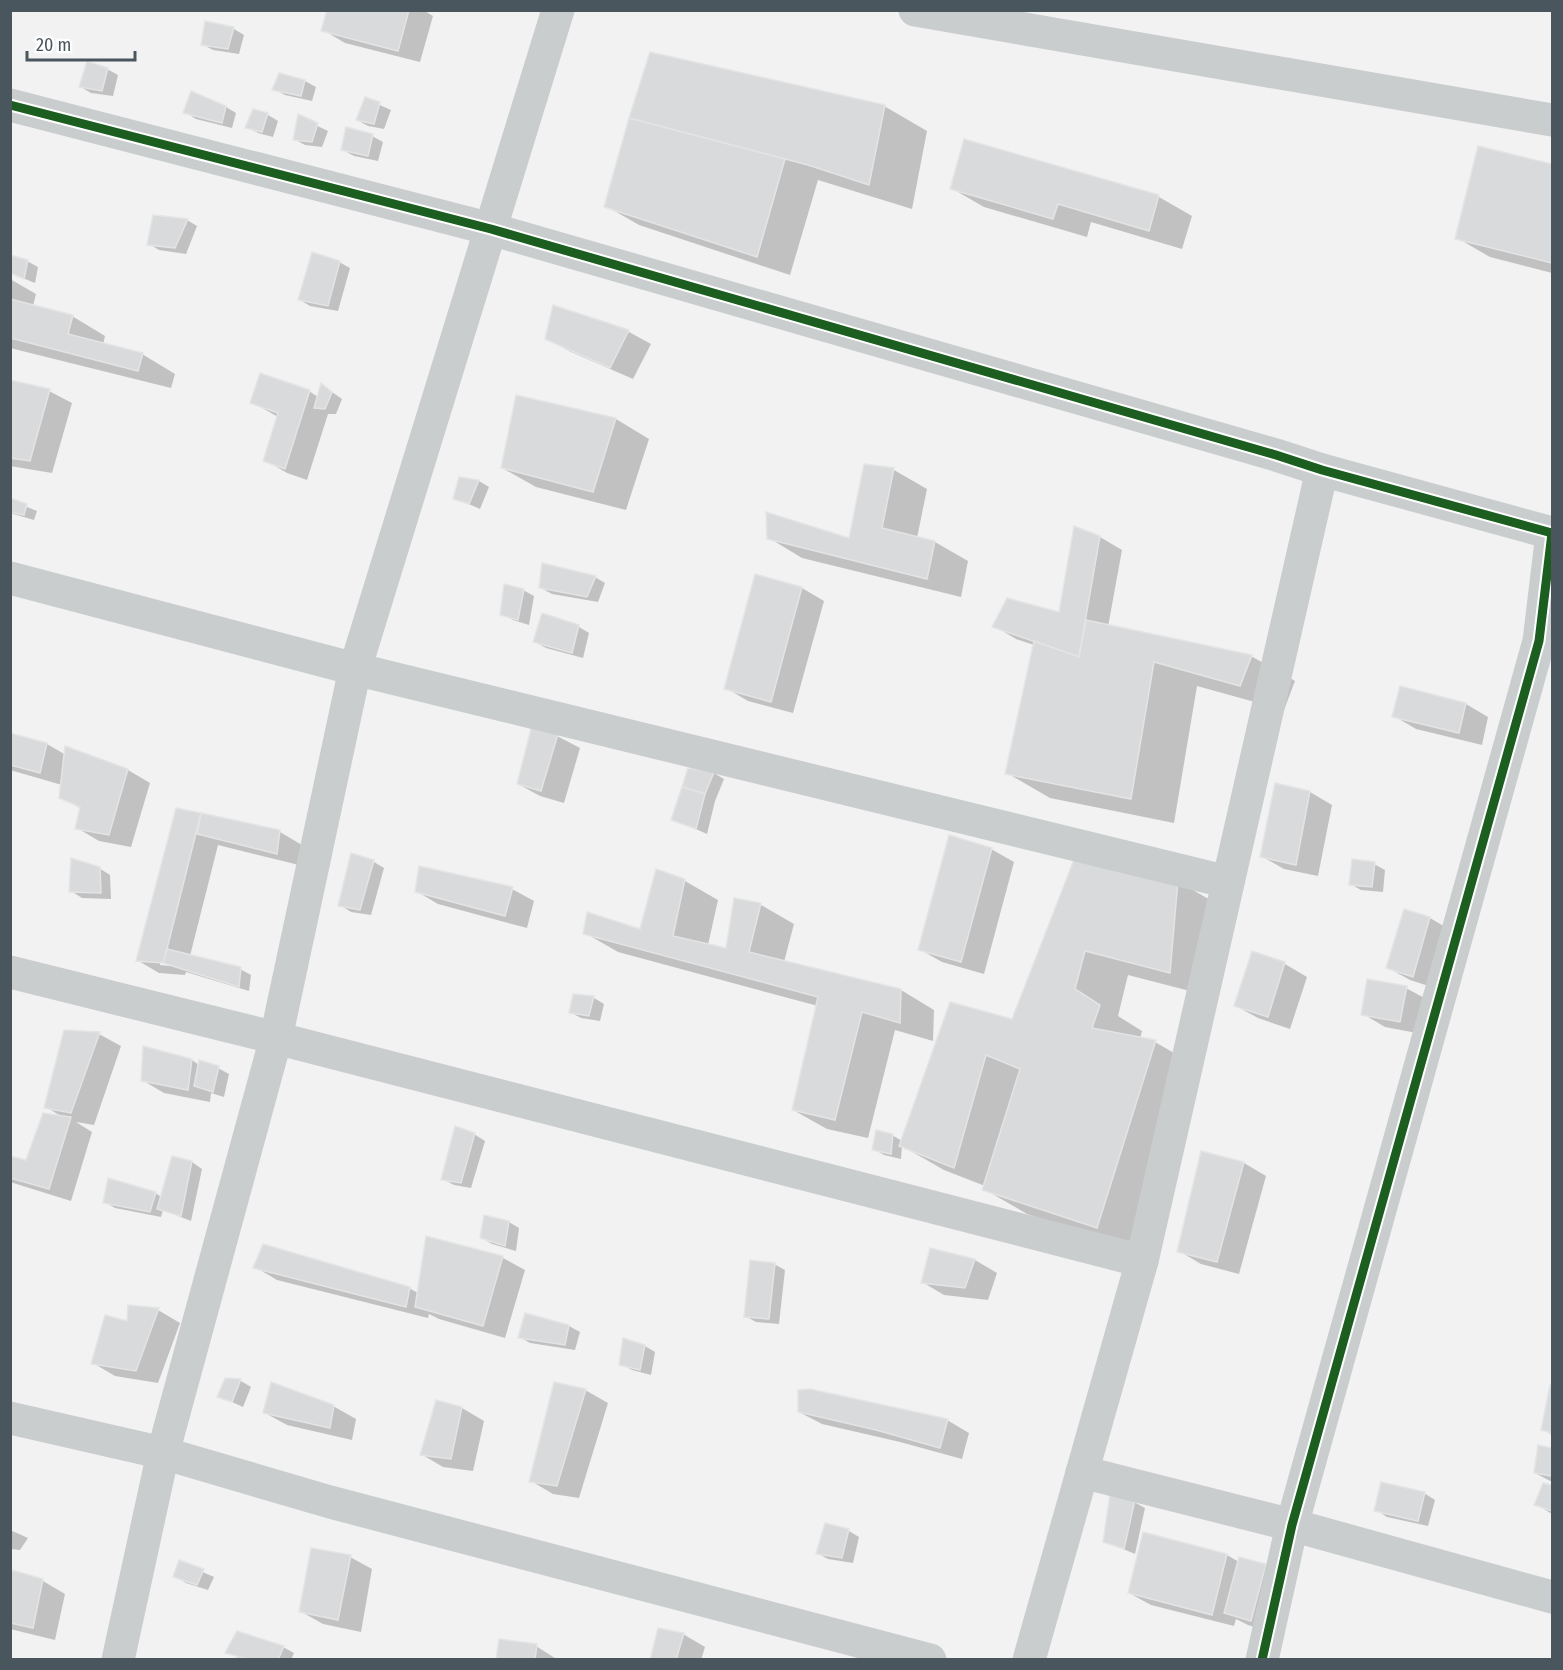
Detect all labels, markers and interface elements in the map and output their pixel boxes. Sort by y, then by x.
scale bar [27,24,135,62]
text: 20 m [36,34,71,56]

